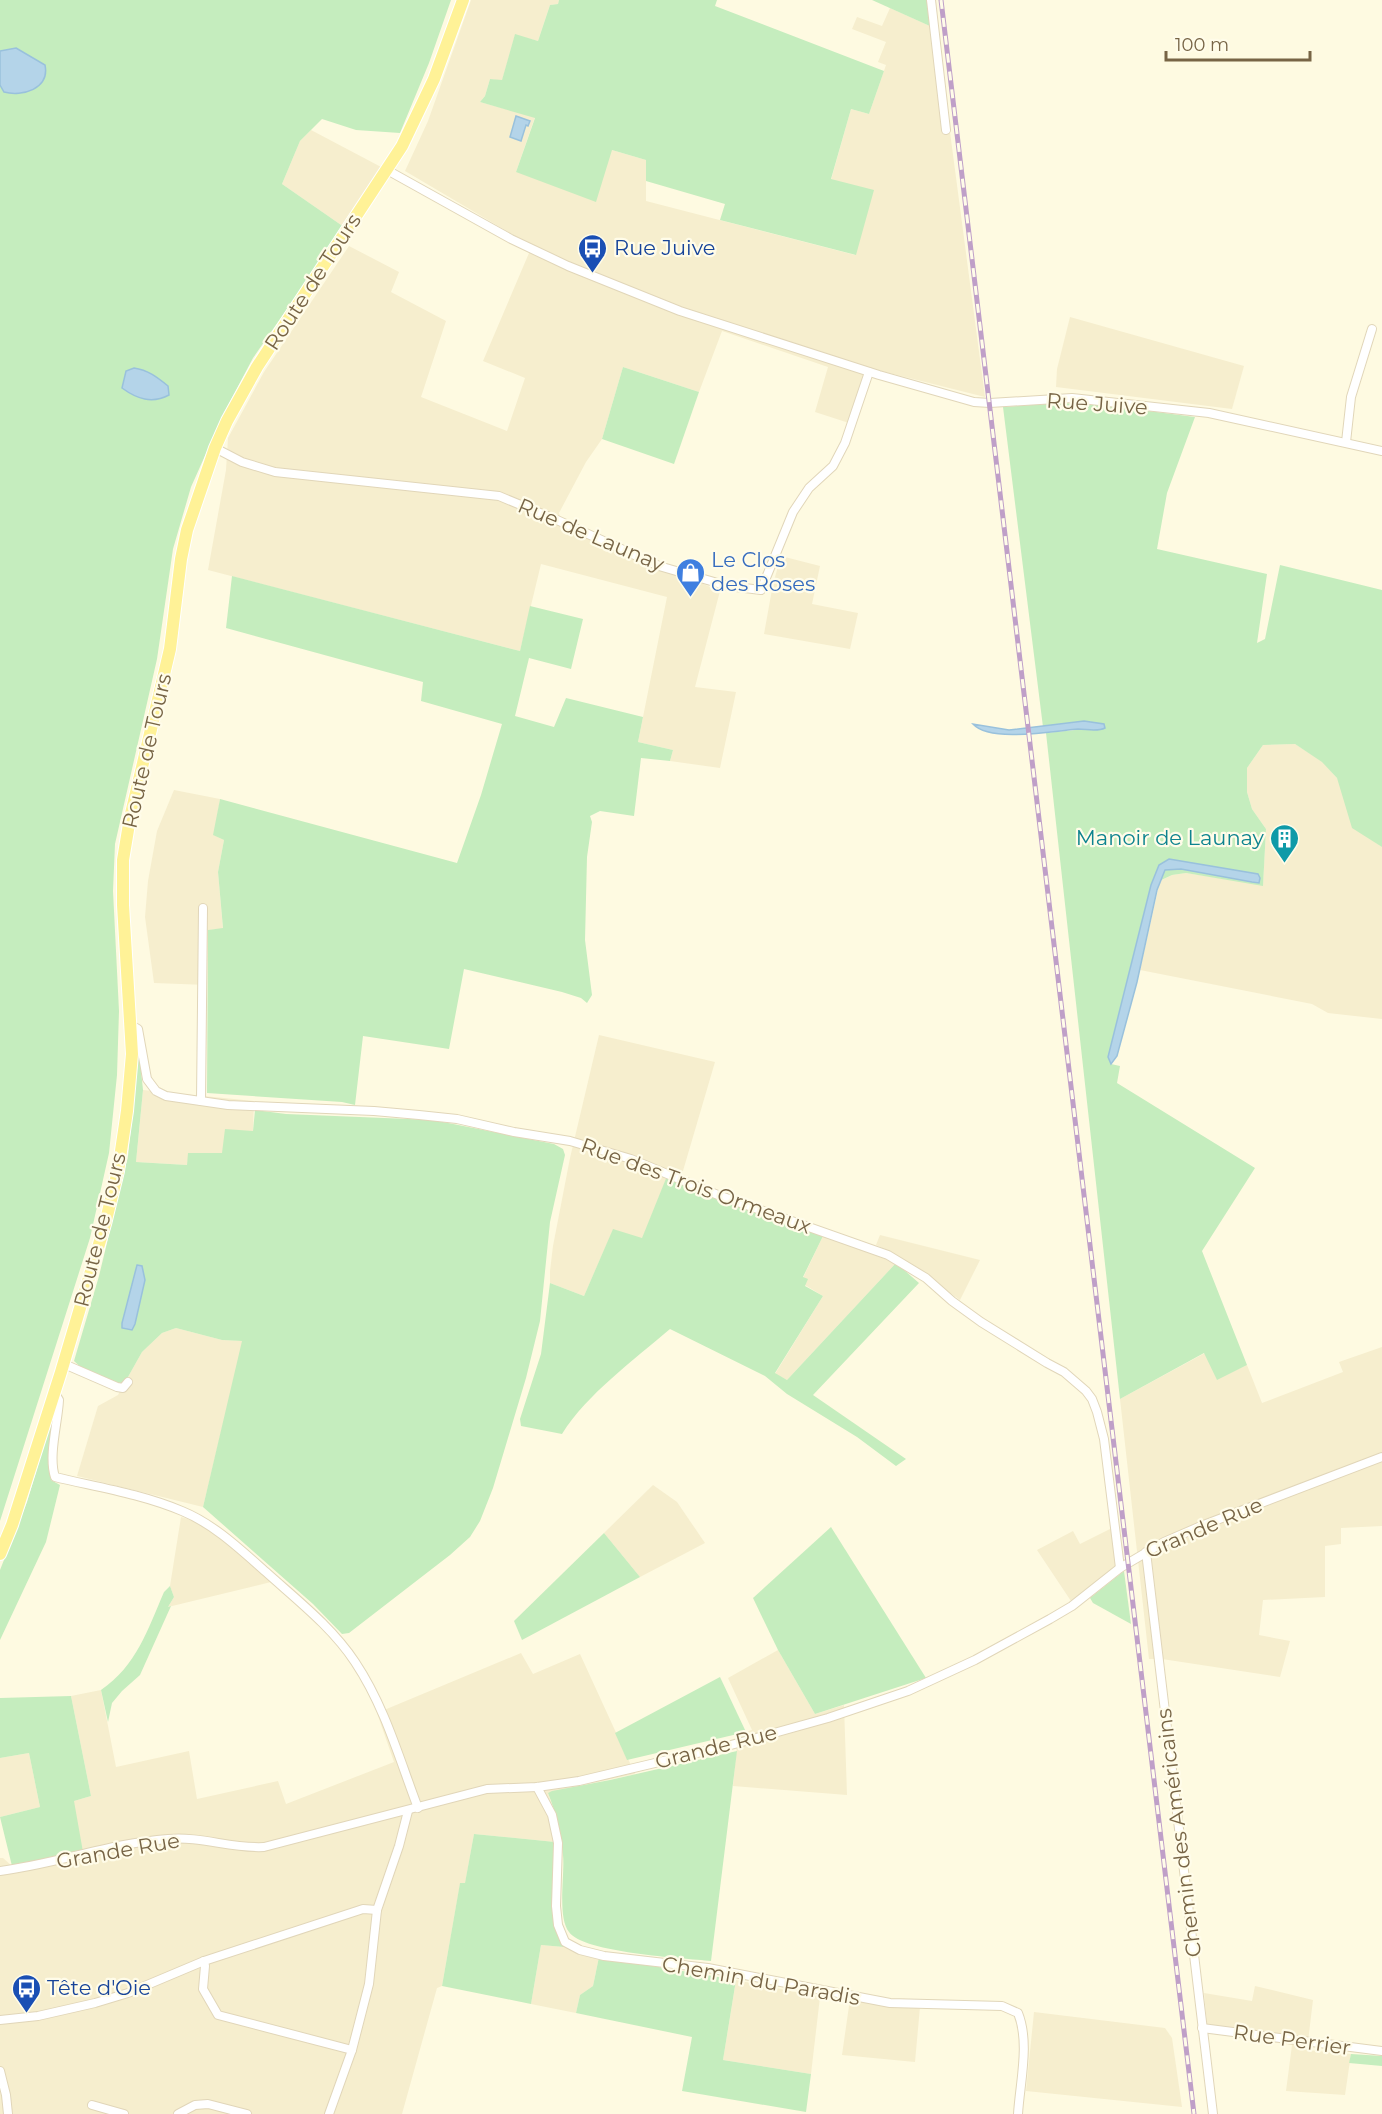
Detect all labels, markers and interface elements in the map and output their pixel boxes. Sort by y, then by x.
scale bar [1166,24,1310,62]
text: 100 m [1175,34,1229,56]
street label: Route de Tours [259,209,366,355]
bus stop icon: Rue Juive [577,232,609,274]
place label: Rue Juive [614,235,716,260]
street label: Rue Juive [1046,387,1149,420]
street label: Rue de Launay [514,492,669,577]
place label: Le Clos des Roses [711,547,815,596]
shop icon: Le Clos des Roses [674,556,706,598]
street label: Route de Tours [117,671,176,831]
building icon: Manoir de Launay [1269,822,1301,864]
place label: Manoir de Launay [1076,825,1265,850]
street label: Rue des Trois Ormeaux [578,1132,815,1239]
street label: Route de Tours [68,1150,131,1310]
street label: Grande Rue [1141,1492,1266,1563]
street label: Chemin des Américains [1151,1707,1206,1959]
street label: Grande Rue [652,1719,779,1774]
street label: Grande Rue [54,1827,182,1874]
street label: Chemin du Paradis [660,1951,862,2010]
bus stop icon: Tête d'Oie [10,1972,42,2014]
place label: Tête d'Oie [47,1975,151,2000]
street label: Rue Perrier [1232,2019,1352,2060]

